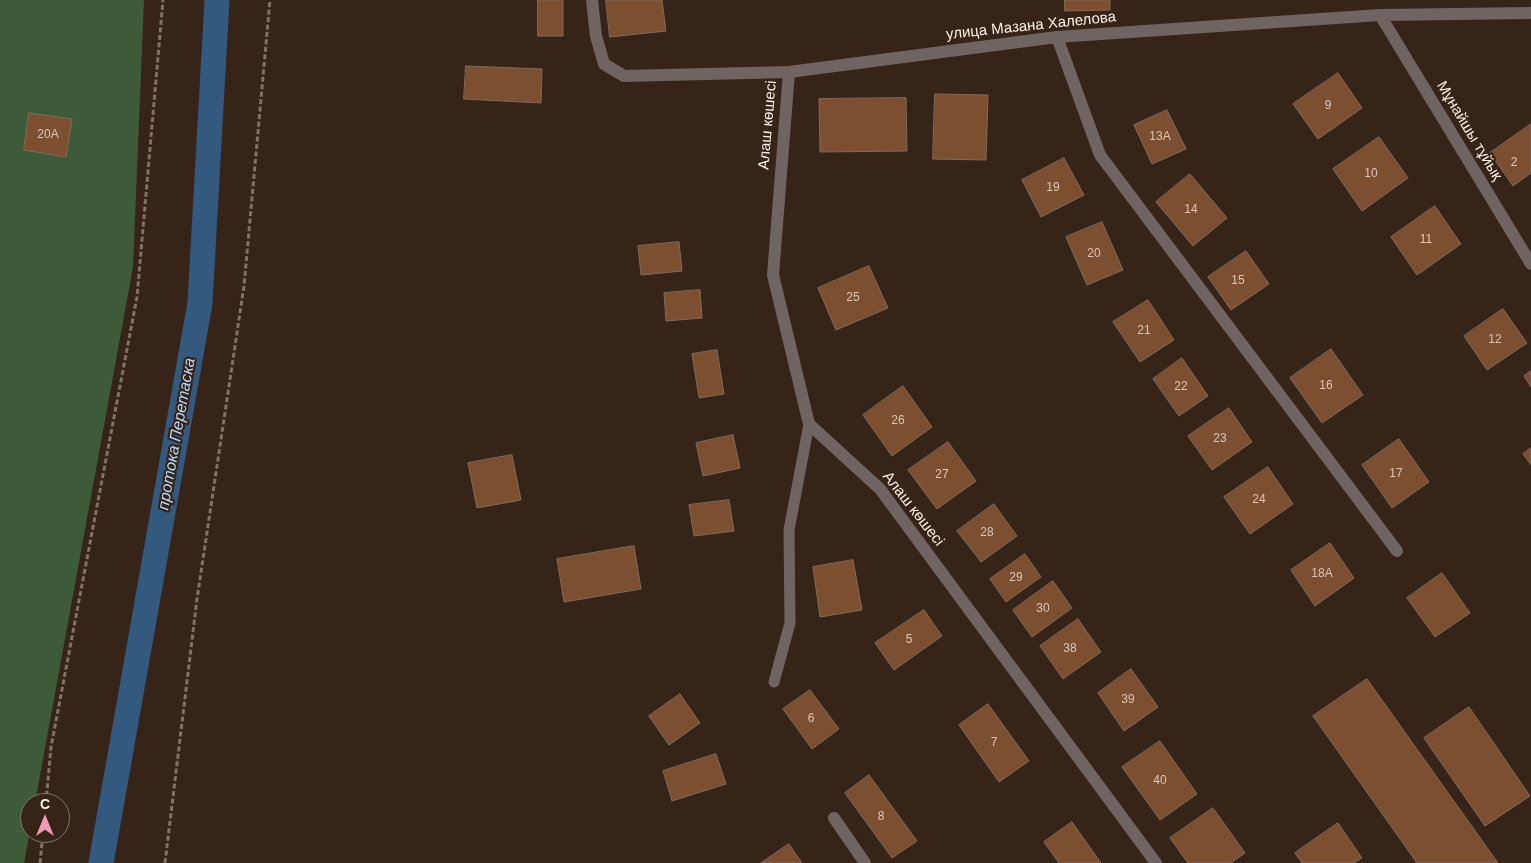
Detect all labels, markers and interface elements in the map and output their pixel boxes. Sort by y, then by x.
street label: улица Мазана Халелова [945,8,1117,44]
street label: Мұнайшы тұйық [1432,78,1506,184]
street label: Алаш көшесі [755,80,781,170]
house number: 9 [1325,99,1331,113]
house number: 20А [37,128,59,142]
house number: 13А [1149,130,1171,144]
house number: 2 [1511,156,1517,170]
house number: 10 [1364,167,1378,181]
house number: 19 [1046,181,1060,195]
house number: 14 [1184,203,1198,217]
house number: 11 [1420,233,1432,247]
house number: 20 [1087,247,1101,261]
house number: 15 [1231,274,1245,288]
house number: 25 [846,291,860,305]
house number: 21 [1137,324,1151,338]
house number: 12 [1488,333,1502,347]
water label: протока Перетаска [154,356,200,512]
house number: 16 [1319,379,1333,393]
house number: 22 [1174,380,1188,394]
house number: 26 [891,414,905,428]
house number: 23 [1213,432,1227,446]
house number: 17 [1389,467,1403,481]
street label: Алаш көшесі [878,468,948,550]
house number: 27 [935,468,949,482]
house number: 24 [1252,493,1266,507]
house number: 28 [980,526,994,540]
house number: 18А [1311,567,1333,581]
house number: 29 [1009,571,1023,585]
house number: 30 [1036,602,1050,616]
house number: 5 [906,633,912,647]
house number: 38 [1063,642,1077,656]
house number: 39 [1121,693,1135,707]
house number: 6 [808,712,814,726]
house number: 7 [991,736,997,750]
house number: 40 [1153,774,1167,788]
north arrow [20,793,70,843]
text: С [40,796,50,812]
house number: 8 [878,810,884,824]

